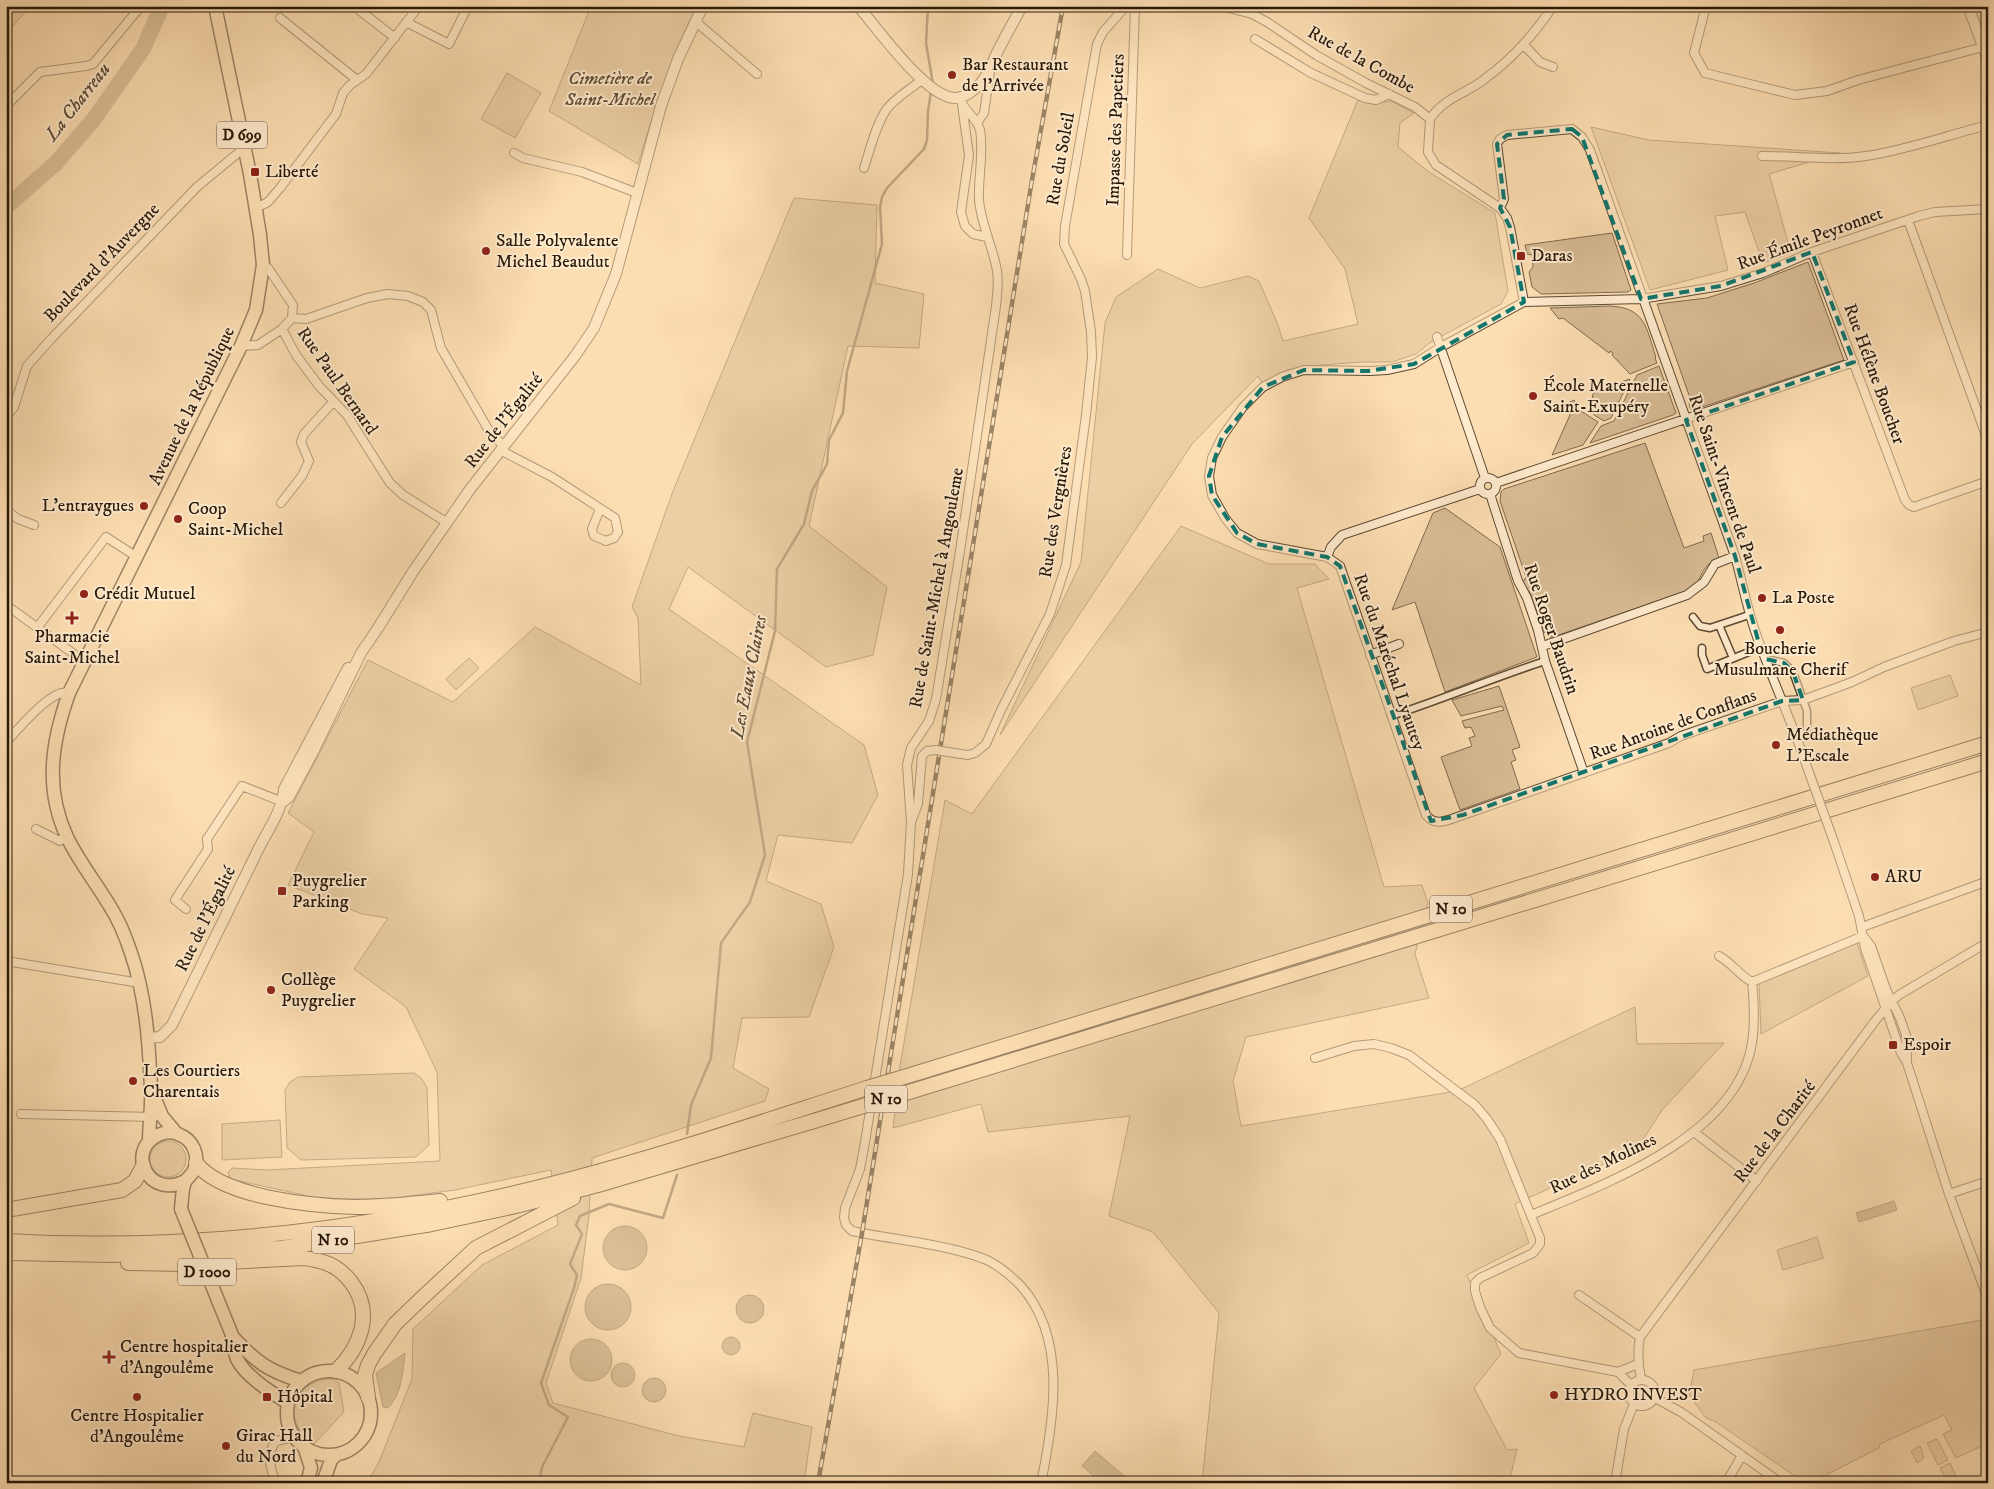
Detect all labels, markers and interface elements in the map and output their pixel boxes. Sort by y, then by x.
street label: Rue de la Combe [1304,21,1418,99]
street label: Impasse des Papetiers [1102,53,1130,207]
place label: Bar Restaurant de l'Arrivée [962,54,1069,97]
water label: La Charreau [40,58,116,146]
park label: Cimetière de Saint-Michel [564,68,657,111]
marker: Bar Restaurant de l'Arrivée [946,69,958,81]
street label: Rue du Soleil [1042,110,1080,207]
road number: D 699 [217,122,267,148]
place label: Liberté [265,161,319,183]
marker: Liberté [249,166,261,178]
street label: Boulevard d'Auvergne [39,199,165,327]
street label: Rue Émile Peyronnet [1734,202,1886,276]
place label: Salle Polyvalente Michel Beaudut [496,230,619,273]
marker: Salle Polyvalente Michel Beaudut [480,245,492,257]
place label: Daras [1531,245,1572,267]
marker: Daras [1515,250,1527,262]
street label: Rue Hélène Boucher [1838,301,1910,448]
street label: Avenue de la République [144,323,240,489]
street label: Rue Paul Bernard [292,323,382,439]
street label: Rue de l'Égalité [460,369,548,473]
place label: École Maternelle Saint-Exupéry [1543,375,1668,418]
marker: École Maternelle Saint-Exupéry [1527,390,1539,402]
street label: Rue Saint-Vincent de Paul [1683,392,1765,577]
street label: Rue des Vergnières [1035,444,1077,580]
street label: Rue de Saint-Michel à Angouleme [905,466,969,710]
place label: L'entraygues [42,495,134,517]
place label: Coop Saint-Michel [188,498,284,541]
marker: L'entraygues [138,500,150,512]
marker: Coop Saint-Michel [172,513,184,525]
street label: Rue Roger Baudrin [1518,561,1584,698]
street label: Rue du Maréchal Lyautey [1348,571,1430,754]
place label: Crédit Mutuel [94,583,196,605]
place label: La Poste [1772,587,1835,609]
marker: Crédit Mutuel [78,588,90,600]
marker: La Poste [1756,592,1768,604]
marker: Pharmacie Saint-Michel [66,612,78,624]
water label: Les Eaux Claires [726,612,772,741]
marker: Boucherie Musulmane Cherif [1774,624,1786,636]
place label: Pharmacie Saint-Michel [24,626,120,669]
place label: Boucherie Musulmane Cherif [1714,638,1850,681]
street label: Rue Antoine de Conflans [1586,685,1760,765]
place label: Médiathèque L'Escale [1786,724,1879,767]
marker: Médiathèque L'Escale [1770,739,1782,751]
street label: Rue de l'Égalité [171,862,241,975]
place label: ARU [1885,866,1922,888]
place label: Puygrelier Parking [292,870,367,913]
marker: ARU [1869,871,1881,883]
marker: Puygrelier Parking [276,885,288,897]
road number: N 10 [1430,896,1472,922]
place label: Collège Puygrelier [281,969,356,1012]
marker: Collège Puygrelier [265,984,277,996]
place label: Espoir [1903,1034,1951,1056]
marker: Espoir [1887,1039,1899,1051]
place label: Les Courtiers Charentais [143,1060,240,1103]
marker: Les Courtiers Charentais [127,1075,139,1087]
street label: Rue de la Charité [1729,1076,1821,1188]
road number: N 10 [865,1086,907,1112]
street label: Rue des Molines [1546,1129,1660,1199]
road number: N 10 [312,1226,354,1254]
road number: D 1000 [178,1258,236,1286]
place label: Centre hospitalier d'Angoulême [120,1336,248,1379]
marker: Centre hospitalier d'Angoulême [102,1350,116,1364]
place label: HYDRO INVEST [1564,1384,1702,1406]
place label: Hôpital [277,1386,334,1408]
marker: HYDRO INVEST [1548,1389,1560,1401]
marker: Centre Hospitalier d'Angoulême [131,1391,143,1403]
marker: Hôpital [261,1391,273,1403]
place label: Centre Hospitalier d'Angoulême [70,1405,204,1448]
place label: Girac Hall du Nord [236,1425,313,1468]
marker: Girac Hall du Nord [220,1440,232,1452]

